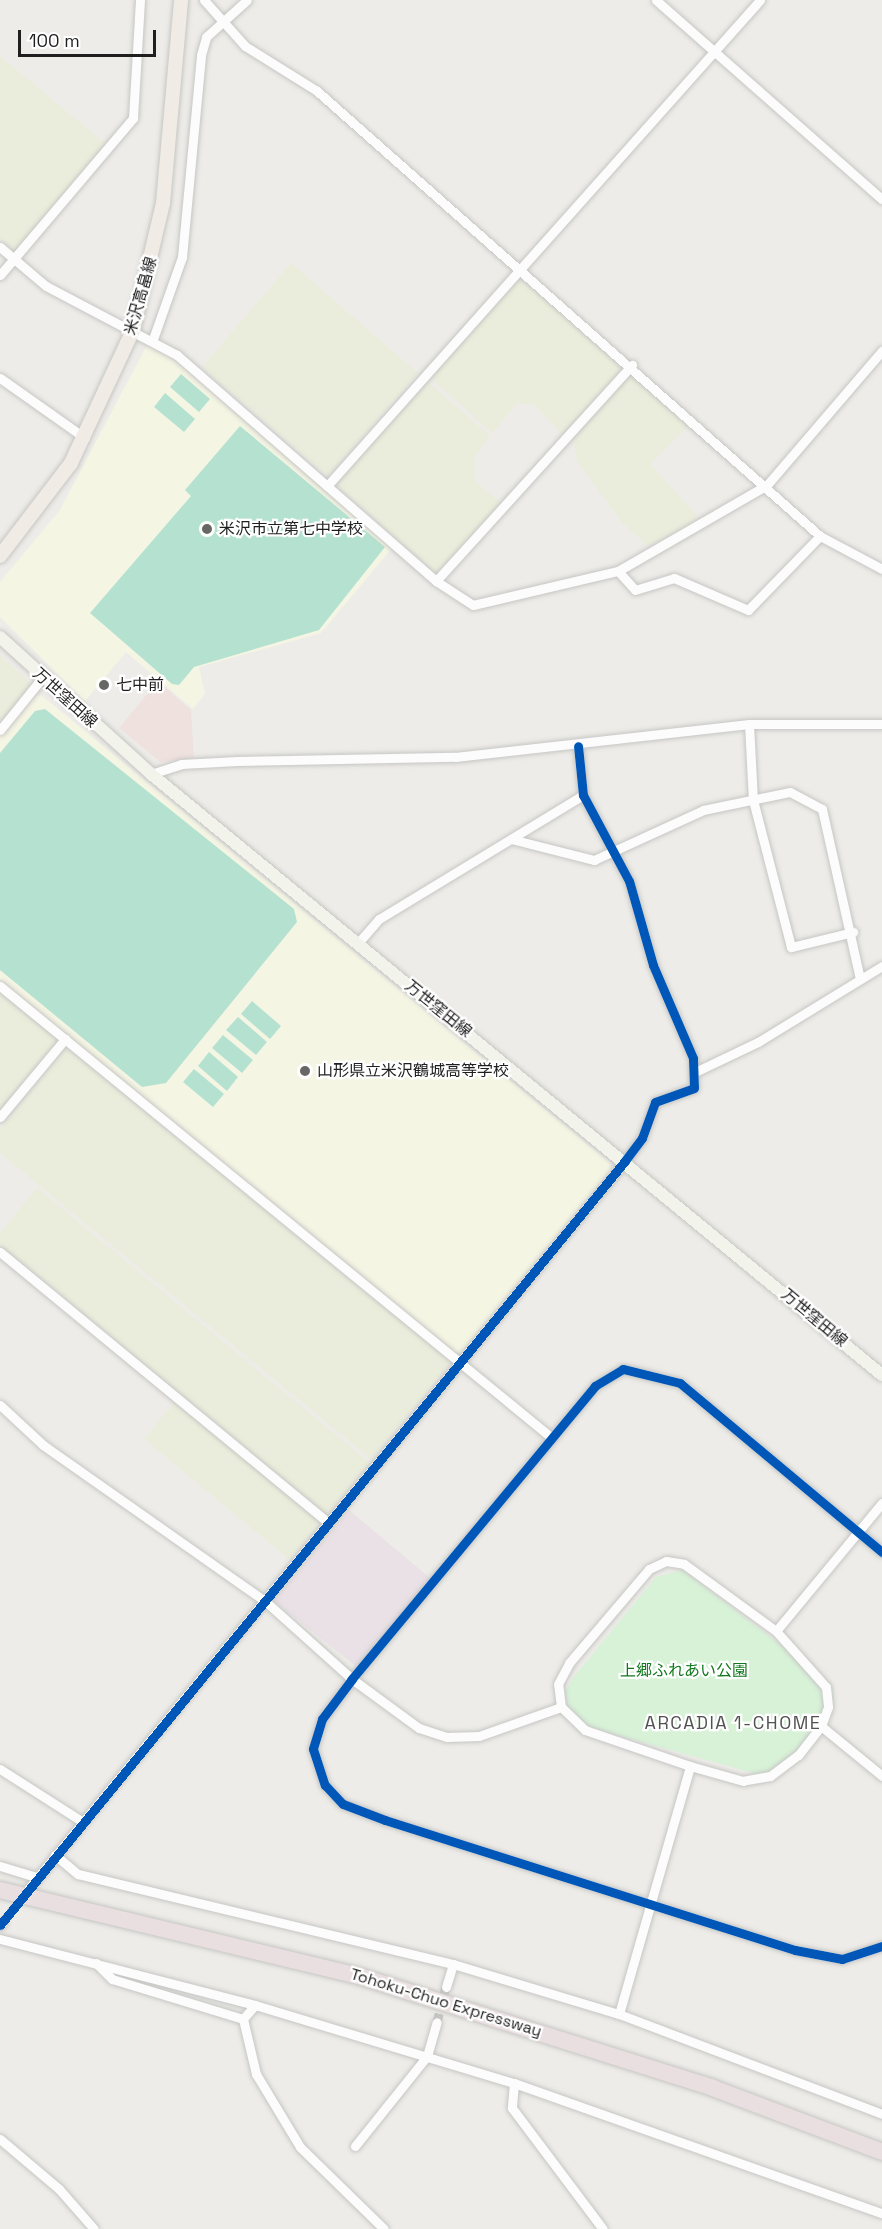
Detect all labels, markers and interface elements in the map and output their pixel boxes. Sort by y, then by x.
scale bar [21,18,159,56]
text: 100 m [29,29,80,52]
street label: 米沢高畠線 [121,255,161,337]
place label: 米沢市立第七中学校 [219,519,363,539]
marker: 米沢市立第七中学校 [200,522,214,536]
street label: 万世窪田線 [29,664,101,732]
place label: 七中前 [116,675,164,695]
marker: 七中前 [97,678,111,692]
street label: 万世窪田線 [401,976,475,1042]
place label: 山形県立米沢鶴城高等学校 [317,1061,509,1081]
marker: 山形県立米沢鶴城高等学校 [298,1064,312,1078]
street label: 万世窪田線 [777,1285,851,1351]
park label: 上郷ふれあい公園 [620,1661,748,1681]
district label: ARCADIA 1-CHOME [644,1712,822,1734]
street label: Tohoku-Chuo Expressway [348,1965,544,2041]

